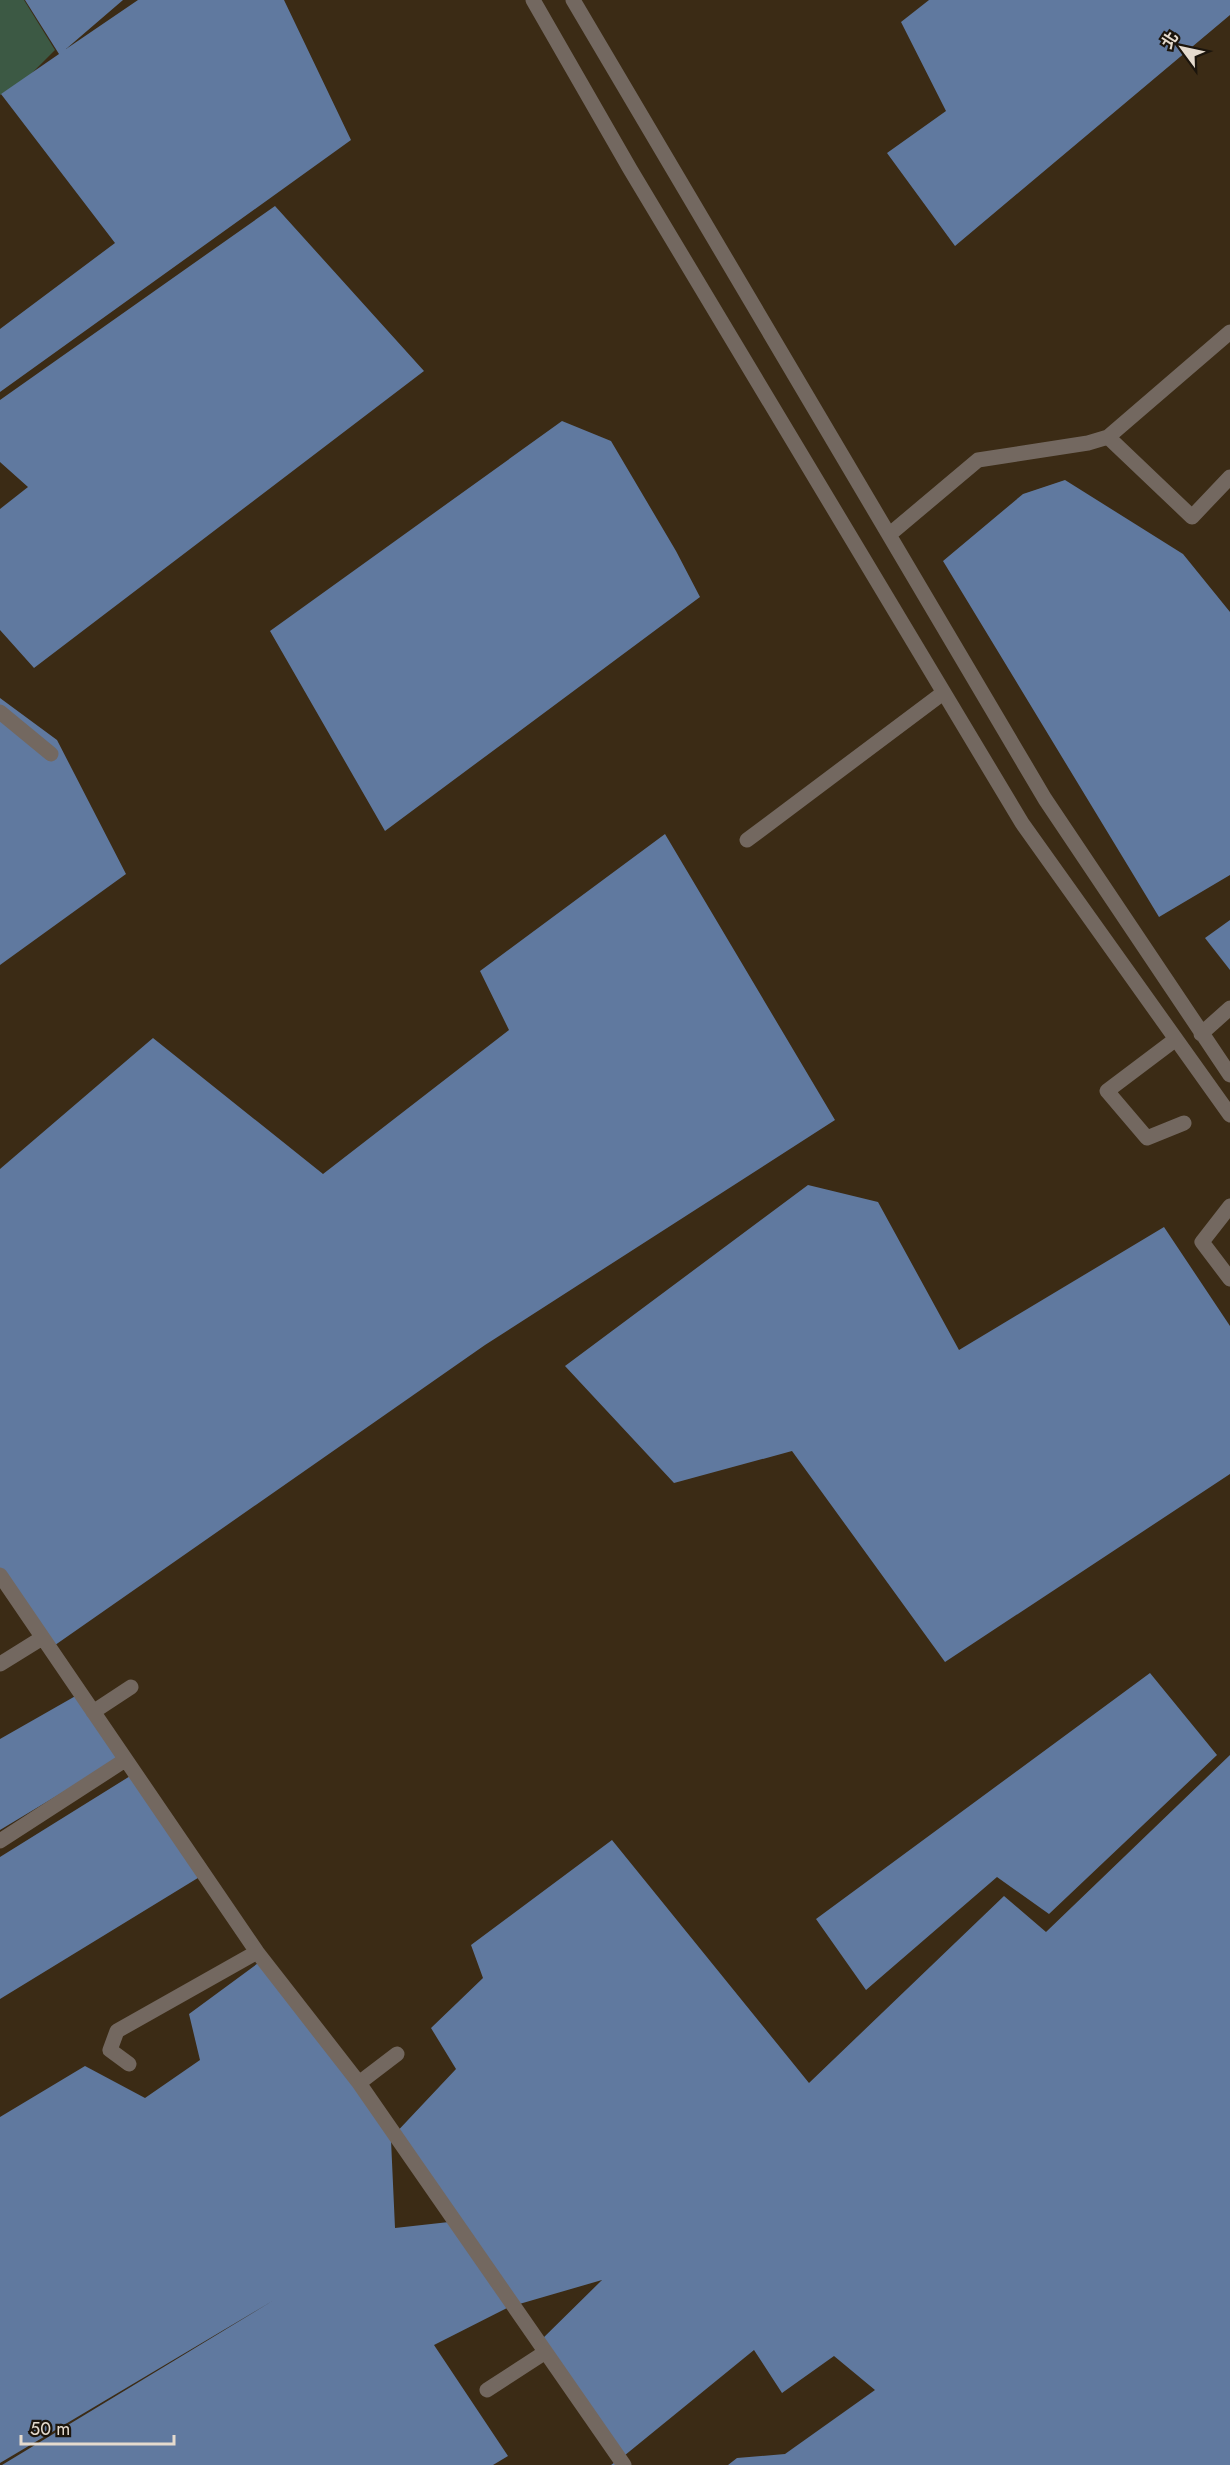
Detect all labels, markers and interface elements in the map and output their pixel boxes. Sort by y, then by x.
north arrow [1152,18,1212,78]
text: 北 [1156,27,1184,53]
scale bar [21,2408,174,2446]
text: 50 m [30,2416,70,2442]

